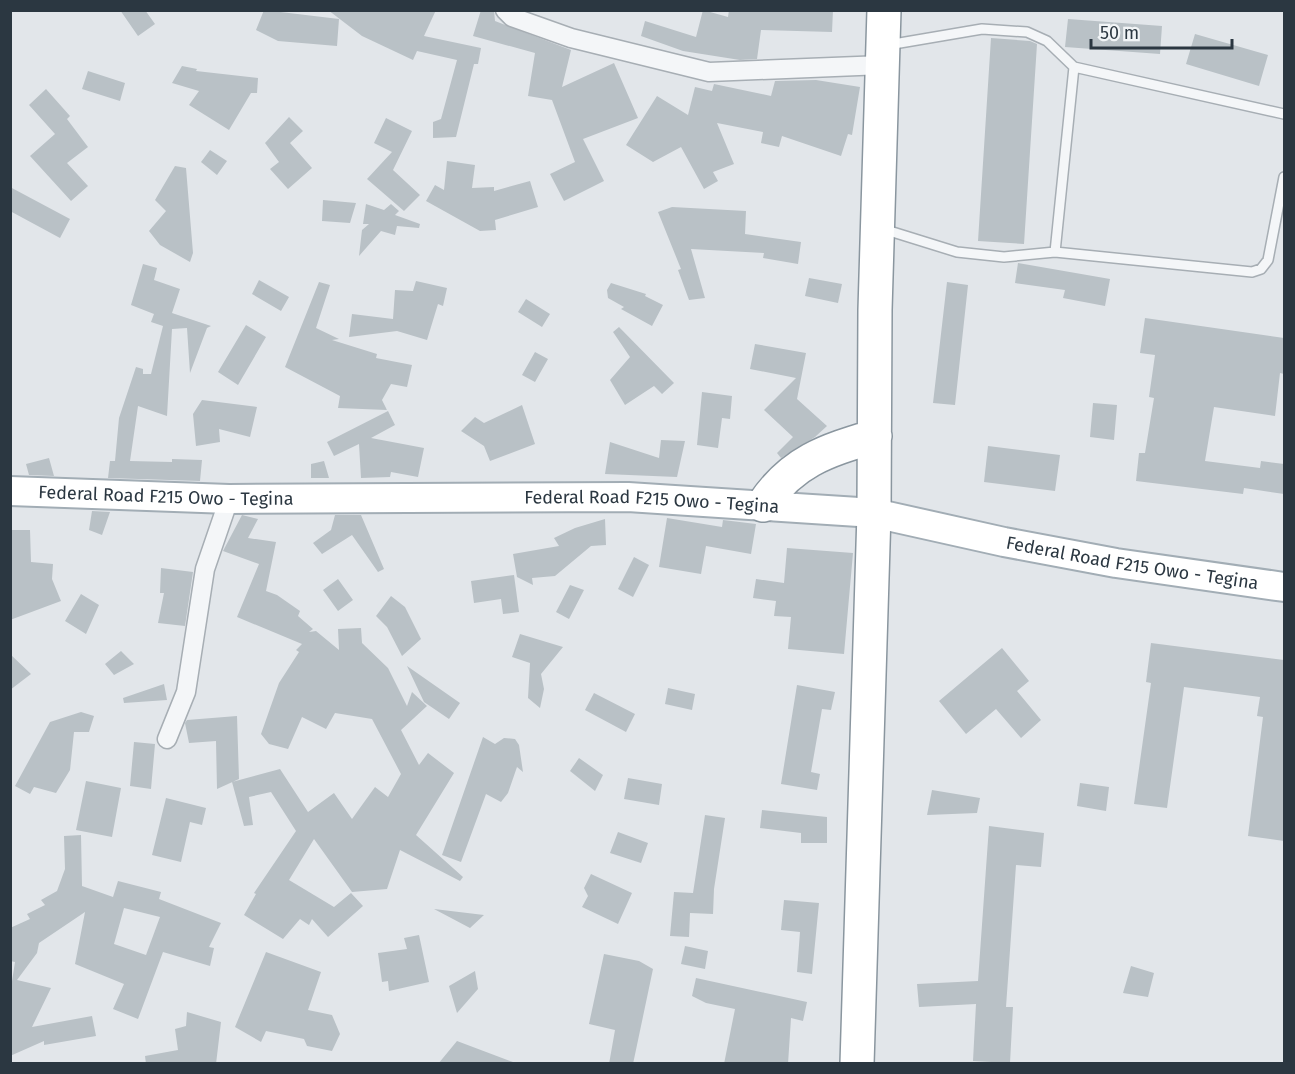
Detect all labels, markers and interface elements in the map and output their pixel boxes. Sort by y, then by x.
scale bar [1091,12,1232,50]
text: 50 m [1100,22,1139,44]
street label: Federal Road F215 Owo - Tegina [38,481,294,510]
street label: Federal Road F215 Owo - Tegina [524,486,780,518]
street label: Federal Road F215 Owo - Tegina [1004,532,1260,594]

